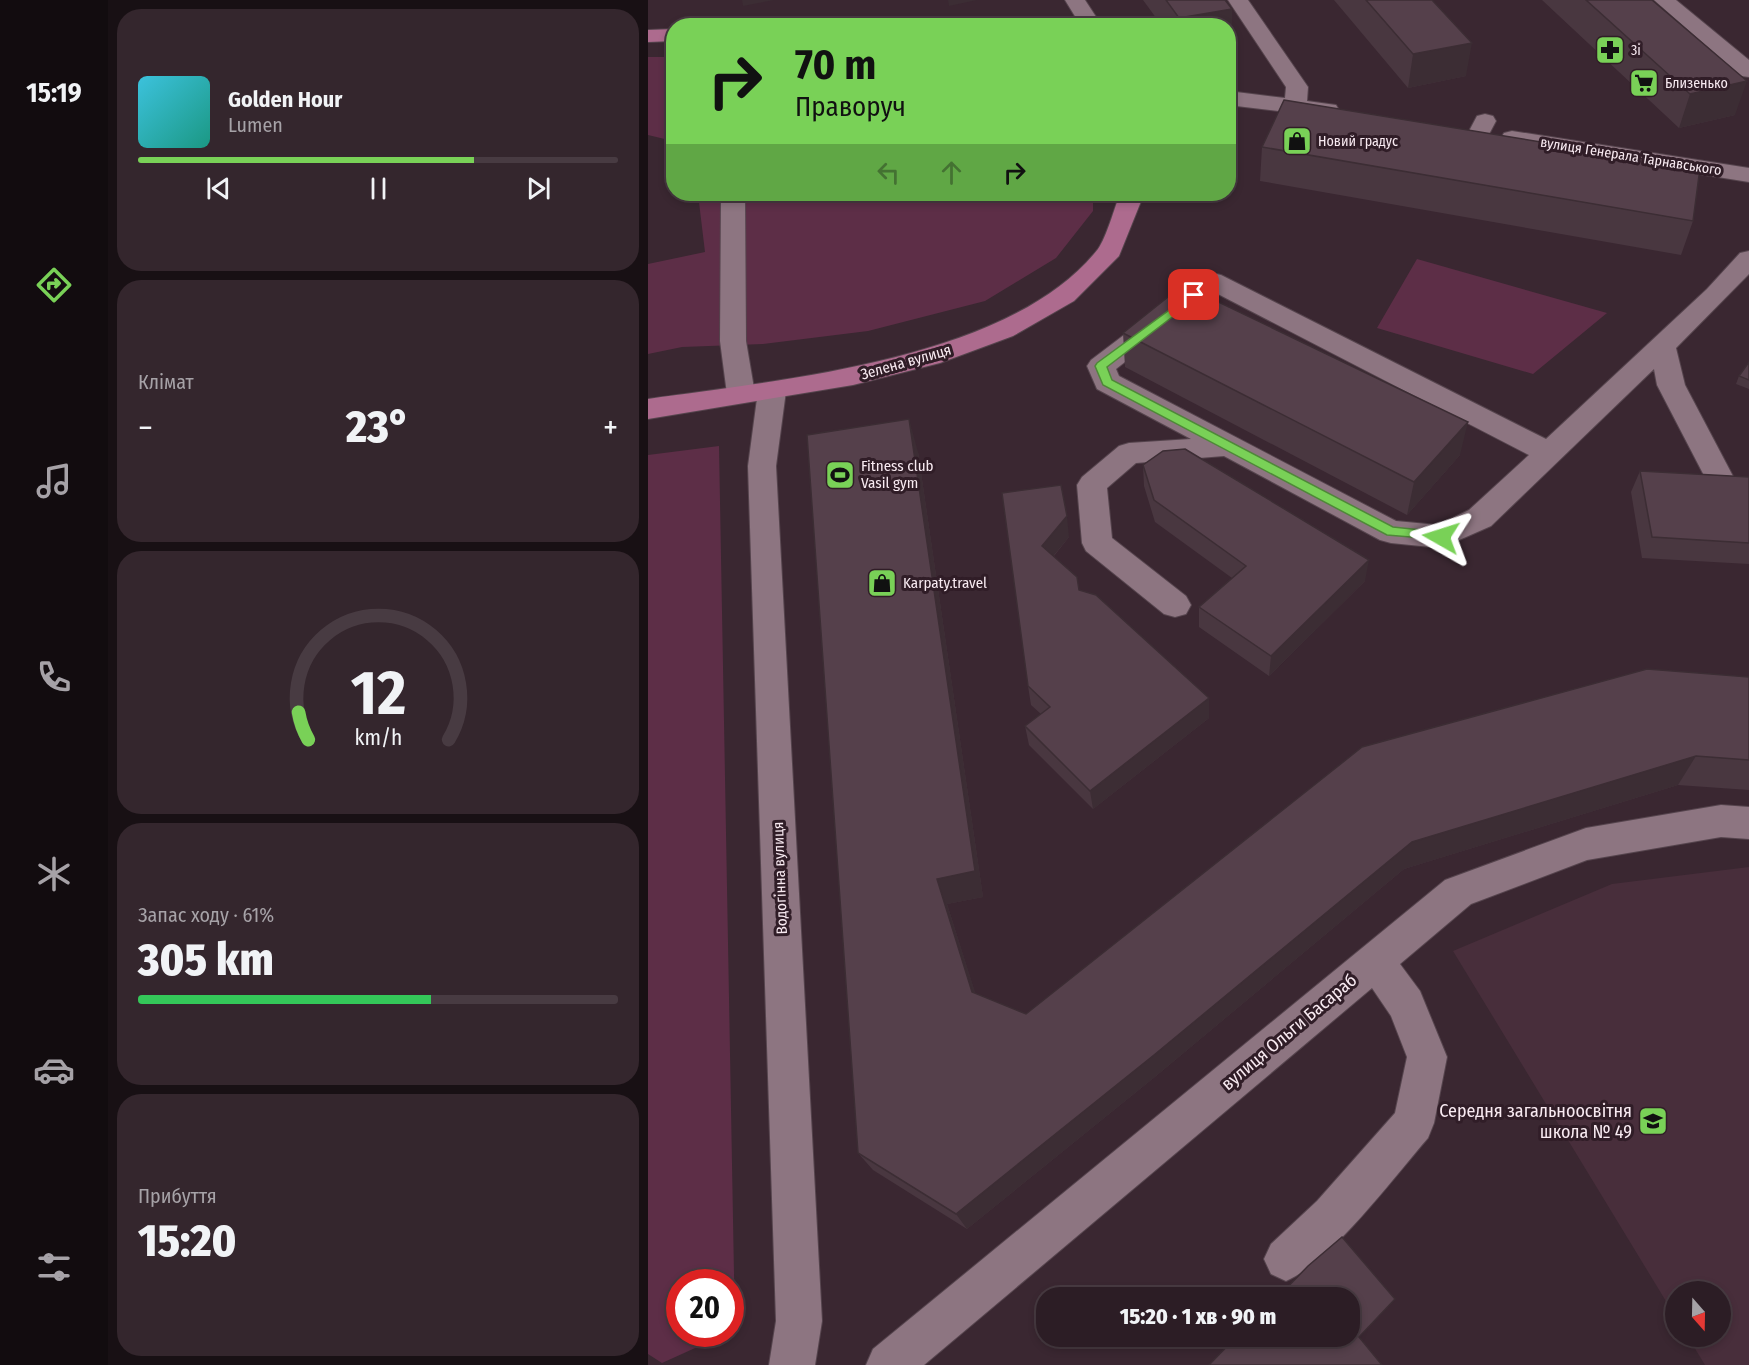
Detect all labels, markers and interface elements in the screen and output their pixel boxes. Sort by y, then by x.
pharmacy icon: 3і [1594,34,1626,66]
text: 70 m [795,40,876,90]
icon: right [696,42,774,120]
place label: 3і [1631,42,1641,59]
supermarket icon: Близенько [1628,67,1660,99]
place label: Близенько [1665,75,1728,92]
text: 15:19 [26,77,82,109]
text: Golden Hour [228,86,342,113]
text: Праворуч [795,91,906,123]
text: Lumen [228,113,283,137]
shop icon: Новий градус [1281,125,1313,157]
place label: Новий градус [1318,133,1398,150]
street label: вулиця Генерала Тарнавського [1539,134,1723,179]
icon: left [872,156,905,189]
icon: ahead [935,156,968,189]
icon: right [998,156,1031,189]
icon: previous [202,172,235,205]
icon: pause [362,172,395,205]
icon: next [522,172,555,205]
icon: directions [33,264,75,306]
pin [1168,269,1219,320]
icon: arrive [1177,278,1210,311]
street label: Зелена вулиця [859,340,953,384]
text: Клімат [138,370,194,394]
text: 23° [346,400,410,454]
text: − [138,408,153,448]
text: + [603,408,618,448]
place label: Fitness club Vasil gym [861,457,934,492]
sports icon: Fitness club Vasil gym [824,459,856,491]
icon: music [33,460,75,502]
position arrow [1409,505,1473,569]
shop icon: Karpaty.travel [866,567,898,599]
place label: Karpaty.travel [903,574,987,592]
icon: phone [33,656,75,698]
text: 12 [350,656,406,731]
text: km/h [354,725,402,751]
street label: Водогінна вулиця [769,821,791,935]
icon: climate [33,853,75,895]
text: Запас ходу · 61% [138,903,274,927]
text: 305 km [138,933,274,987]
street label: вулиця Ольги Басараб [1217,969,1361,1095]
icon: car [33,1049,75,1091]
place label: Середня загальноосвітня школа № 49 [1439,1100,1632,1143]
school or university icon: Середня загальноосвітня школа № 49 [1637,1105,1669,1137]
text: Прибуття [138,1184,217,1208]
text: 15:20 [138,1214,237,1268]
icon: filters [33,1246,75,1288]
speed limit sign: 20 [666,1269,744,1347]
north arrow [1665,1281,1731,1347]
map controls [1665,1281,1731,1347]
text: 15:20 · 1 хв · 90 m [1120,1303,1276,1330]

